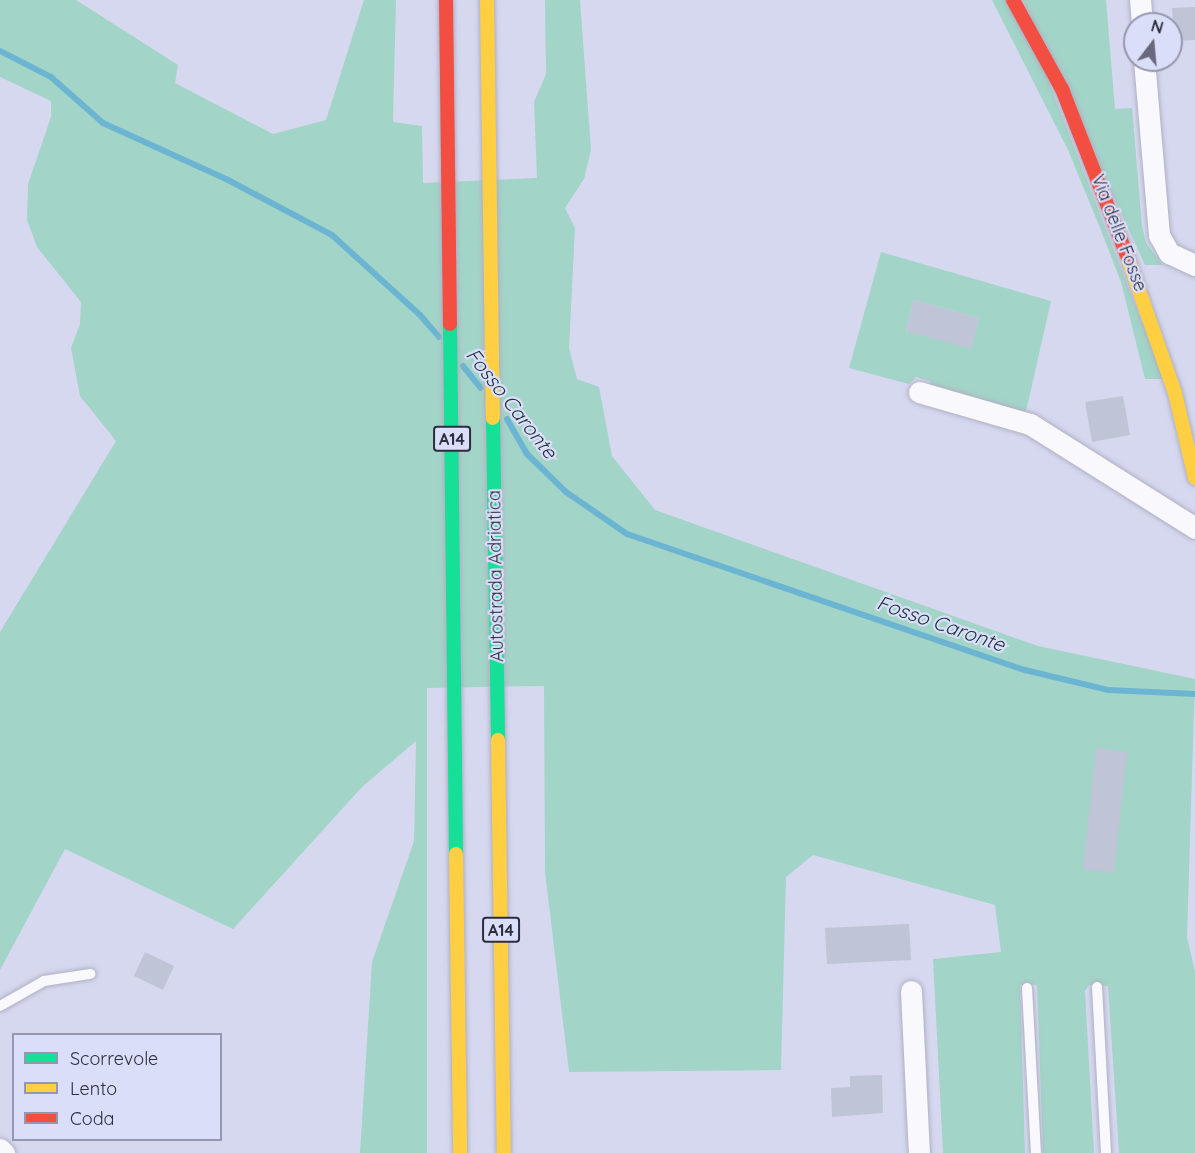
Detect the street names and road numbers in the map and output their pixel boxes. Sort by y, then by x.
street label: Via delle Fosse [1087,171,1151,295]
road number: A14 [432,426,472,452]
street label: Autostrada Adriatica [484,490,508,662]
road number: A14 [482,917,520,943]

